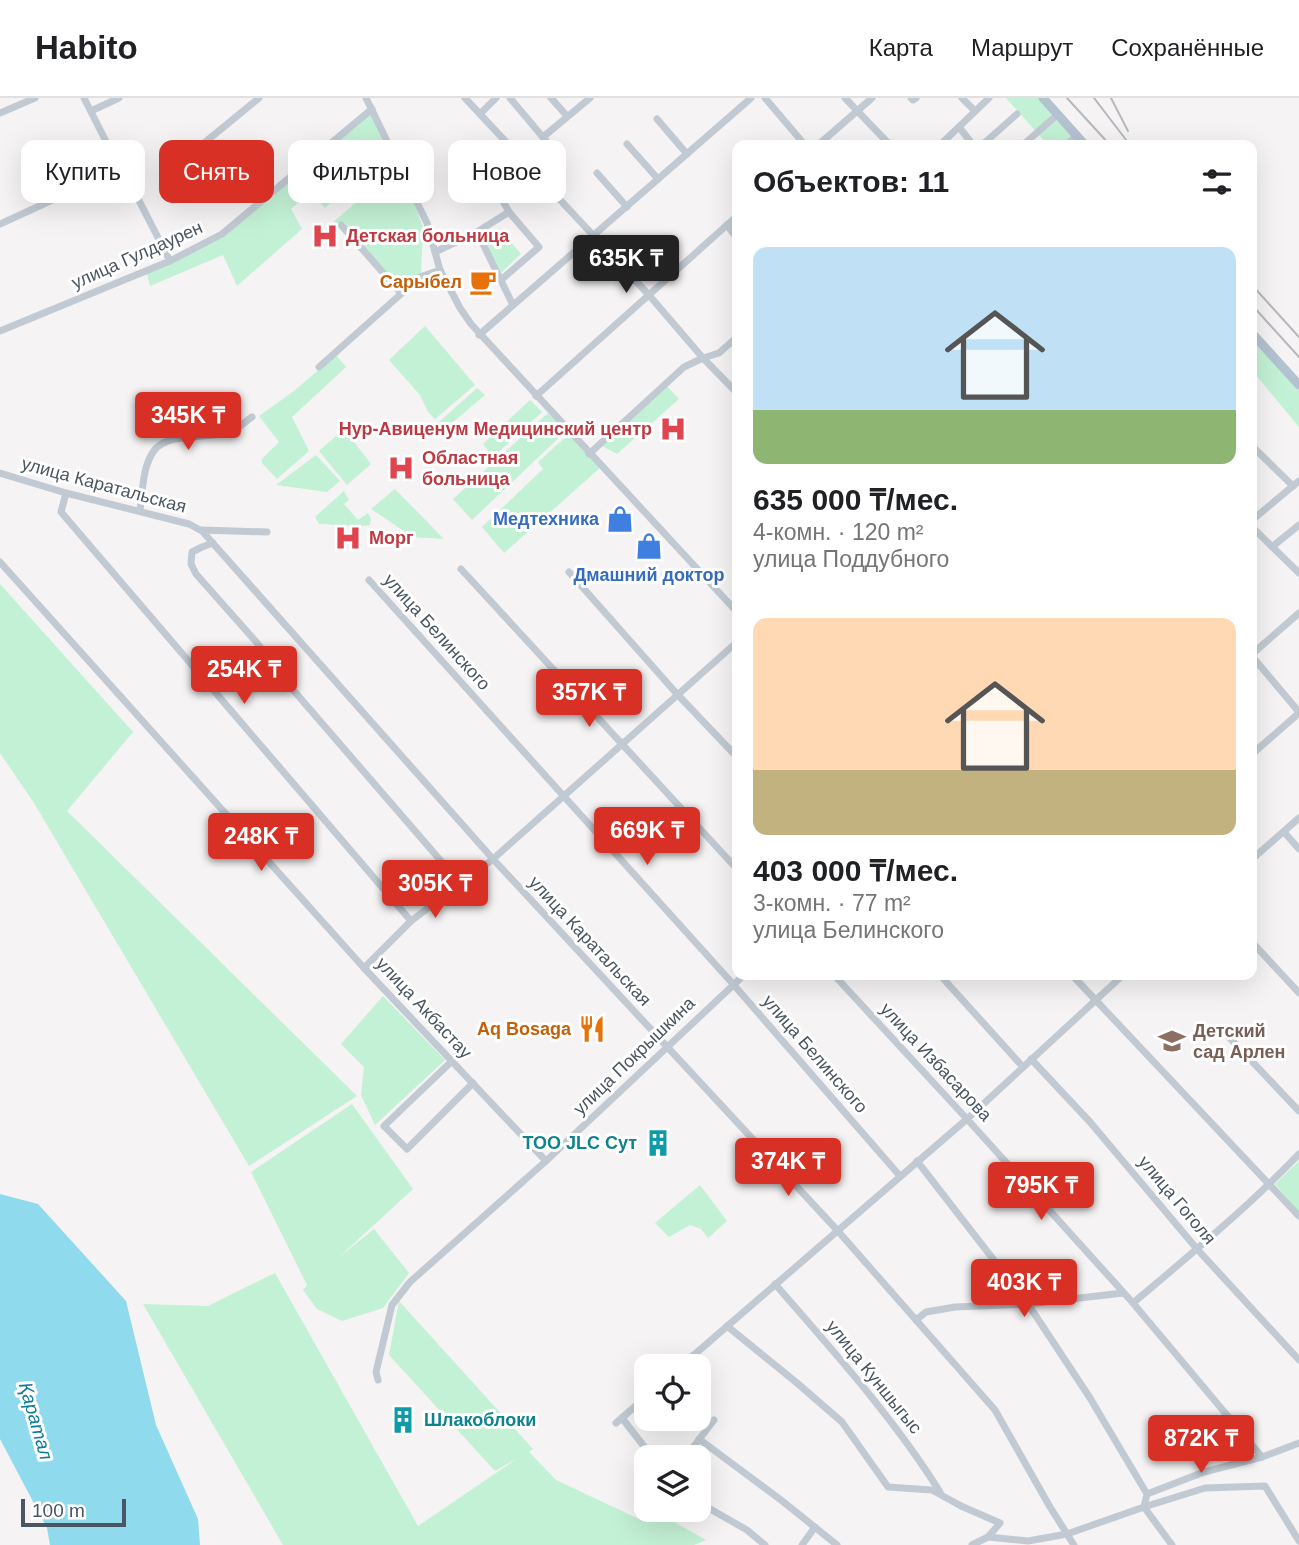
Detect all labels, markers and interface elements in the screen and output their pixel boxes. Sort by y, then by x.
text: Habito [35,29,138,66]
text: Карта [869,34,933,61]
text: Маршрут [971,34,1073,61]
text: Сохранённые [1111,34,1264,61]
chip: Купить [21,140,145,203]
chip: Снять [159,140,274,203]
chip: Фильтры [288,140,434,203]
chip: Новое [448,140,566,203]
icon: filters [1198,163,1236,201]
text: Объектов: 11 [753,165,949,198]
street label: улица Гулдаурен [68,217,206,293]
hospital icon: Детская больница [310,221,340,251]
place label: Детская больница [346,226,510,246]
pin: 635K ₸ [569,236,683,295]
text: 635K ₸ [589,245,663,271]
cafe icon: Сарыбел [468,267,498,297]
place label: Сарыбел [380,272,462,292]
icon: home [932,292,1058,418]
pin: 345K ₸ [131,392,245,452]
text: 345K ₸ [151,402,225,428]
hospital icon: Нур-Авиценум Медицинский центр [658,414,688,444]
place label: Нур-Авиценум Медицинский центр [339,419,652,439]
place label: Областная больница [422,448,518,489]
street label: улица Каратальская [20,453,188,517]
hospital icon: Областная больница [386,453,416,483]
text: 635 000 ₸/мес. [753,483,958,516]
shop icon: Медтехника [605,504,635,534]
place label: Медтехника [493,509,600,529]
text: 4-комн. · 120 m² [753,519,924,545]
hospital icon: Морг [333,523,363,553]
place label: Морг [369,528,414,548]
shop icon: Дмашний доктор [634,531,664,561]
text: улица Поддубного [753,546,949,572]
place label: Дмашний доктор [574,565,724,585]
street label: улица Белинского [380,570,494,694]
pin: 254K ₸ [187,646,301,706]
text: 254K ₸ [207,656,281,682]
icon: home [932,663,1058,789]
pin: 357K ₸ [532,670,646,729]
text: 357K ₸ [552,679,626,705]
pin: 669K ₸ [590,808,704,867]
pin: 248K ₸ [204,814,318,873]
text: 669K ₸ [610,817,684,843]
text: 248K ₸ [224,823,298,849]
text: 403 000 ₸/мес. [753,854,958,887]
pin: 305K ₸ [378,860,492,920]
text: 305K ₸ [398,870,472,896]
street label: улица Каратальская [525,872,655,1010]
text: 3-комн. · 77 m² [753,890,911,916]
text: улица Белинского [753,917,944,943]
street label: улица Акбастау [372,953,476,1063]
street label: улица Белинского [758,991,872,1117]
street label: улица Покрышкина [569,992,699,1119]
street label: улица Избасарова [876,999,996,1126]
restaurant icon: Aq Bosaga [577,1014,607,1044]
place label: Aq Bosaga [477,1019,572,1039]
place label: Детский сад Арлен [1193,1021,1285,1062]
school or university icon: Детский сад Арлен [1157,1026,1187,1056]
building icon: ТОО JLC Сут [643,1128,673,1158]
place label: ТОО JLC Сут [522,1133,637,1153]
pin: 374K ₸ [731,1138,845,1198]
text: 374K ₸ [751,1148,825,1174]
street label: улица Гоголя [1134,1152,1220,1248]
pin: 795K ₸ [984,1162,1098,1222]
text: 795K ₸ [1004,1172,1078,1198]
pin: 403K ₸ [967,1260,1081,1319]
text: 403K ₸ [987,1269,1061,1295]
street label: улица Куншыгыс [822,1316,926,1438]
map controls [634,1354,711,1522]
button: locate [634,1354,711,1431]
water label: Қаратал [15,1380,57,1462]
building icon: Шлакоблоки [388,1405,418,1435]
place label: Шлакоблоки [424,1410,536,1430]
pin: 872K ₸ [1144,1416,1258,1475]
text: 872K ₸ [1164,1425,1238,1451]
button: layers [634,1445,711,1522]
scale bar [21,1496,126,1528]
text: 100 m [32,1500,85,1521]

